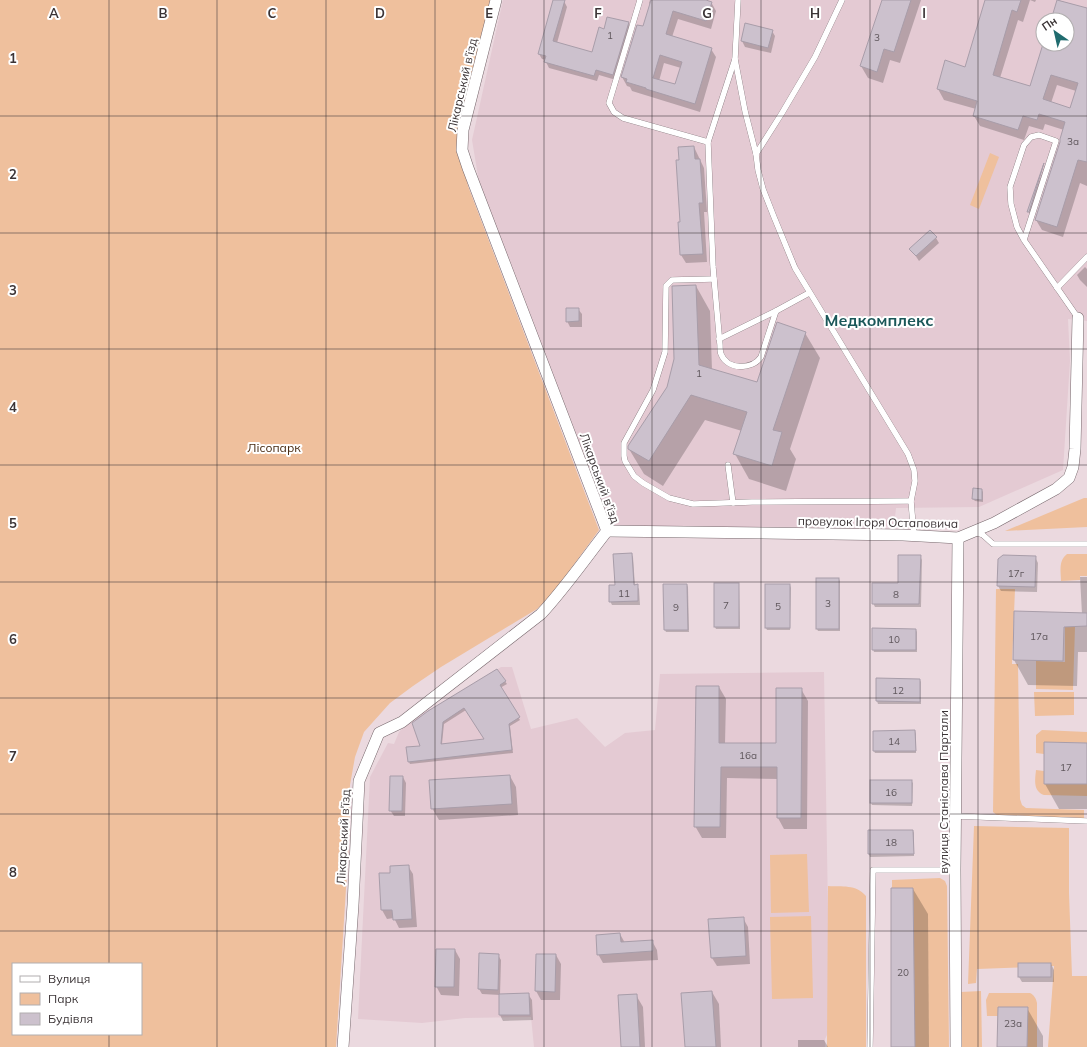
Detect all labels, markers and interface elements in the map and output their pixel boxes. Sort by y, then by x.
text: A [49,5,59,21]
text: B [159,5,168,21]
text: C [268,5,277,21]
text: D [375,5,385,21]
text: E [485,5,493,21]
text: F [594,5,602,21]
text: G [702,5,712,21]
text: H [810,5,820,21]
text: I [922,5,926,21]
north arrow [1035,12,1075,52]
text: Пн [1039,14,1060,34]
house number: 1 [607,29,613,42]
house number: 3 [874,31,880,44]
street label: Лікарський в'їзд [444,37,480,133]
text: 1 [9,50,17,66]
house number: 3а [1067,135,1079,148]
text: 2 [9,166,17,182]
text: 3 [9,282,17,298]
district label: Медкомплекс [824,310,934,330]
house number: 1 [696,367,702,380]
text: 4 [9,399,17,415]
street label: Лікарський в'їзд [577,431,623,525]
park label: Лісопарк [247,440,301,455]
street label: провулок Ігоря Остаповича [798,513,958,531]
text: 5 [9,515,17,531]
house number: 17г [1008,567,1025,580]
house number: 11 [618,587,630,600]
house number: 8 [893,588,899,601]
house number: 3 [825,597,831,610]
house number: 7 [723,599,729,612]
house number: 5 [775,600,781,613]
house number: 9 [673,601,679,614]
house number: 17а [1030,630,1048,643]
text: 6 [9,631,17,647]
house number: 10 [888,633,900,646]
house number: 12 [892,684,904,697]
street label: вулиця Станіслава Партали [936,710,951,874]
house number: 14 [888,735,900,748]
text: 7 [9,748,17,764]
house number: 16а [739,749,757,762]
house number: 17 [1060,761,1072,774]
house number: 16 [885,786,897,799]
street label: Лікарський в'їзд [333,789,353,885]
house number: 18 [885,836,897,849]
text: 8 [9,864,17,880]
legend [12,963,142,1035]
house number: 20 [897,966,909,979]
text: Вулиця [48,971,90,986]
text: Парк [48,991,79,1006]
text: Будівля [48,1011,93,1026]
house number: 23а [1004,1017,1022,1030]

